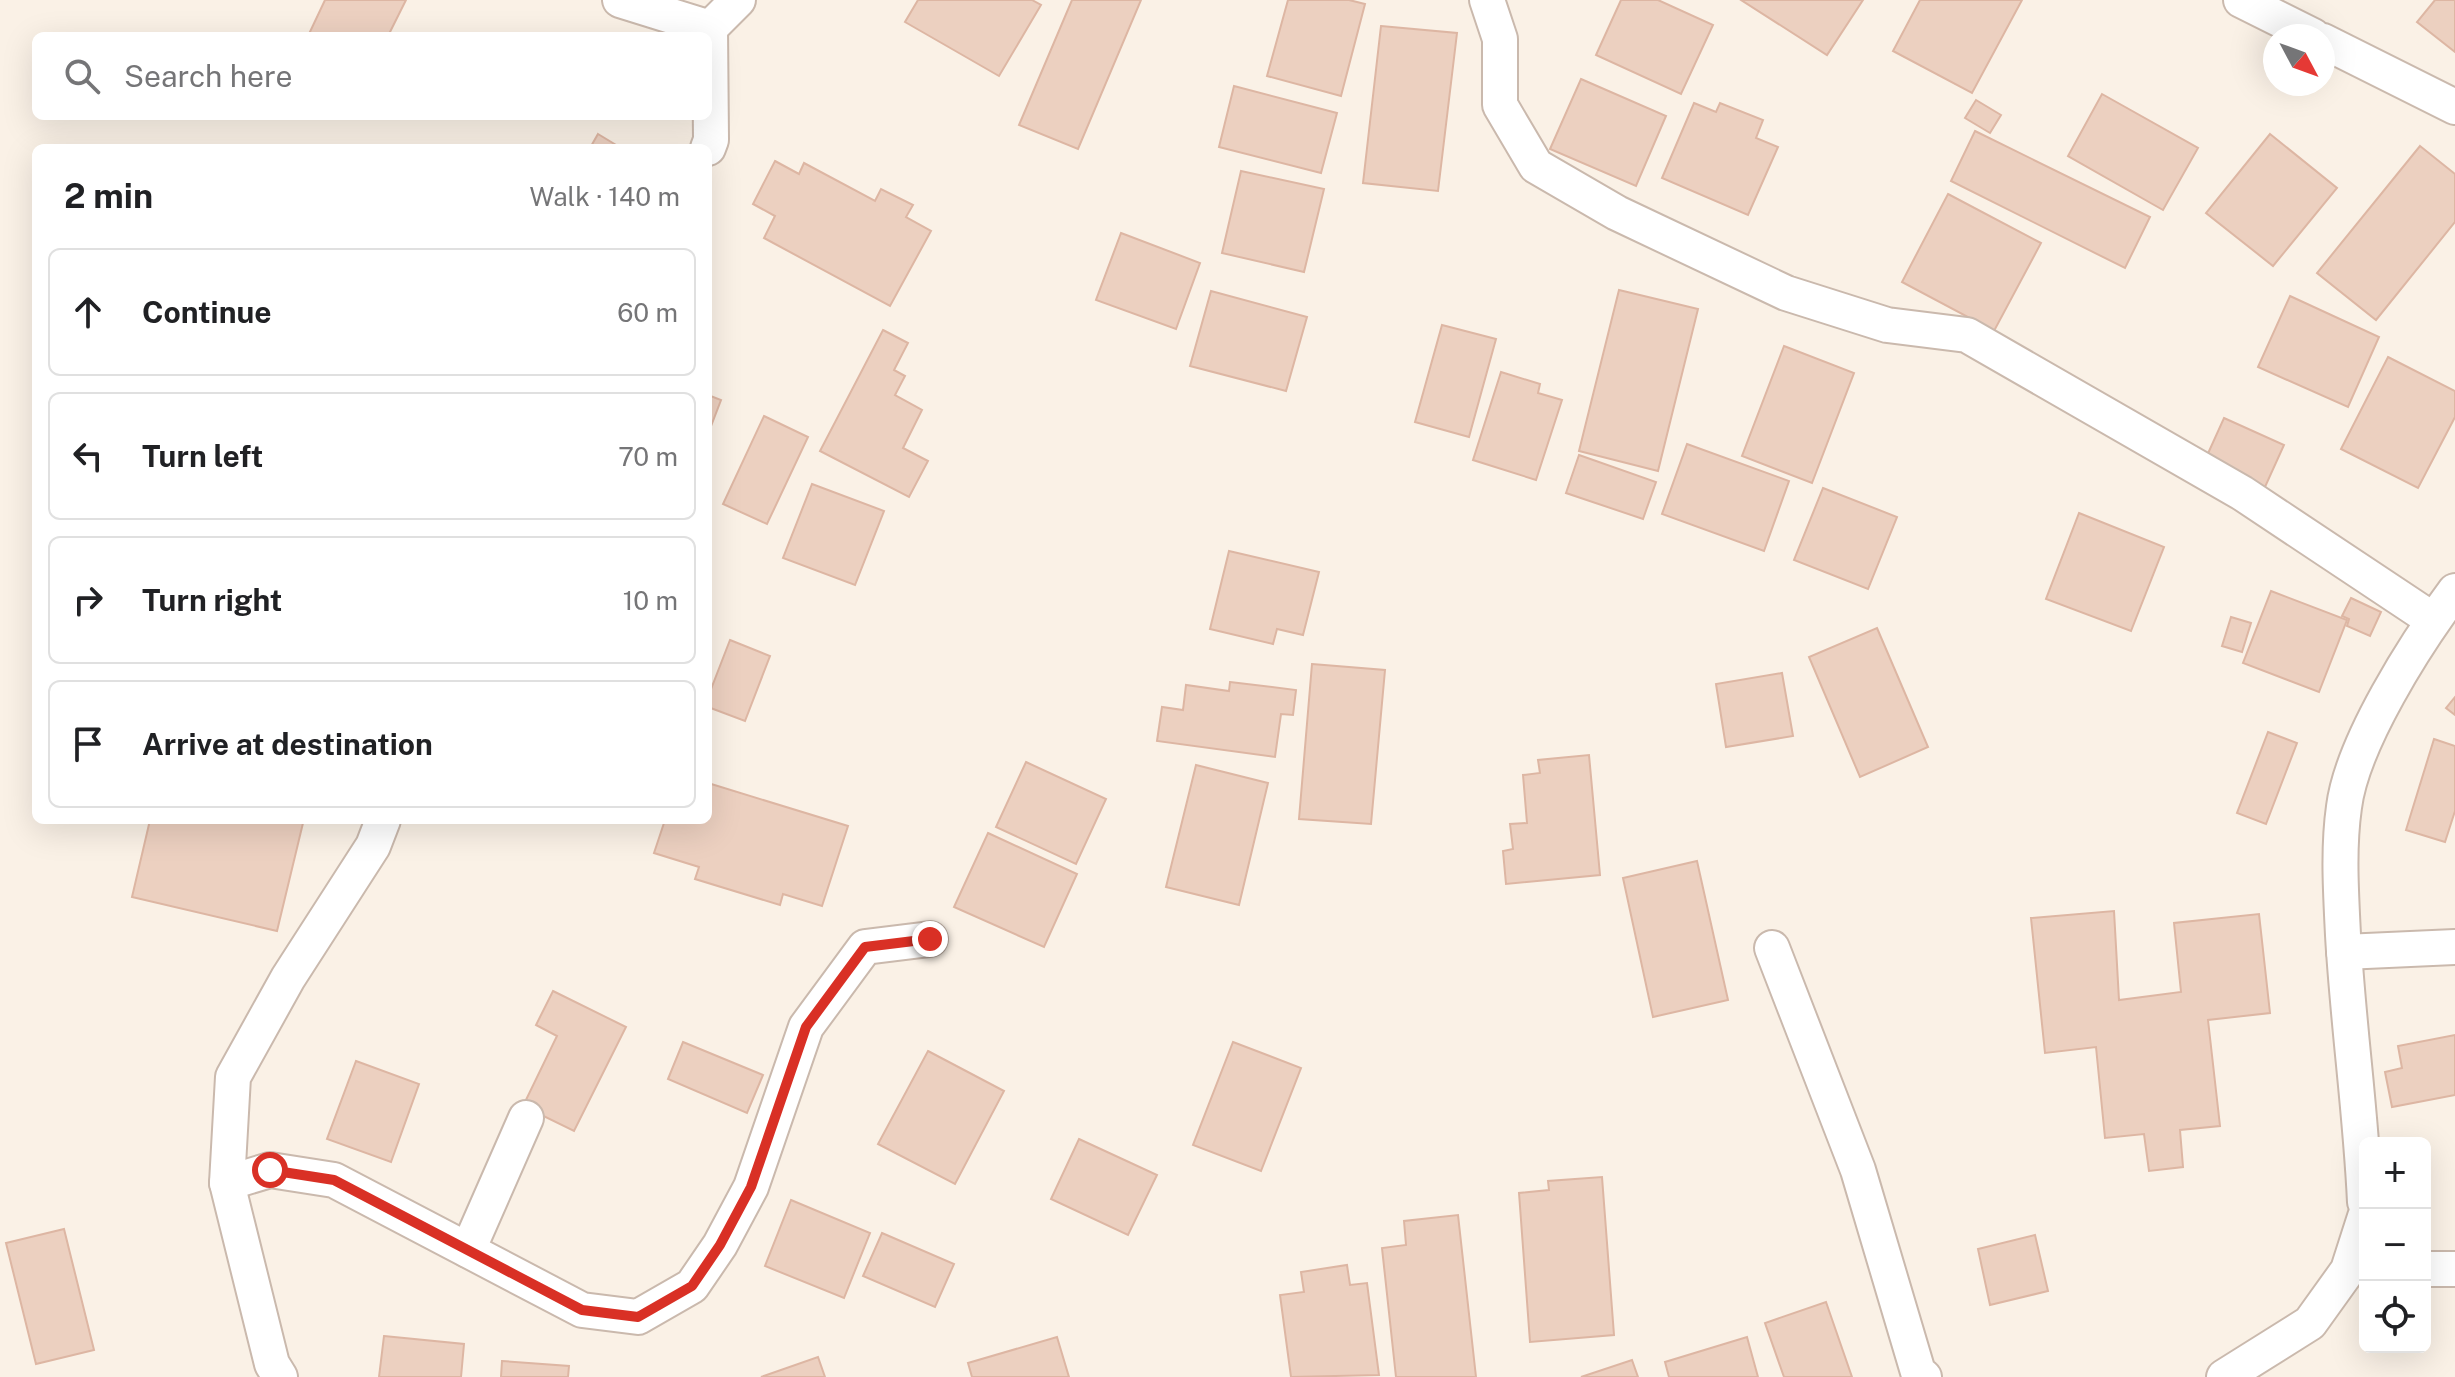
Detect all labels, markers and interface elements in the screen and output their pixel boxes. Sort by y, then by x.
north arrow [2263,24,2335,96]
search box [32,32,712,120]
icon: search [60,54,104,98]
text: Search here [124,58,292,94]
text: 2 min [64,176,153,216]
text: Walk · 140 m [530,181,680,212]
icon: ahead [66,290,110,334]
text: Continue [142,294,272,330]
text: 60 m [617,297,678,328]
icon: left [66,434,110,478]
text: Turn left [142,438,263,474]
text: 70 m [618,441,678,472]
icon: right [66,578,110,622]
text: Turn right [142,582,282,618]
text: 10 m [623,585,678,616]
icon: arrive [66,722,110,766]
text: Arrive at destination [142,726,433,762]
route end [912,921,948,957]
map controls [2359,1137,2431,1353]
button: + [2359,1137,2431,1209]
route start [252,1152,288,1188]
button: − [2359,1209,2431,1281]
button: locate [2359,1281,2431,1353]

